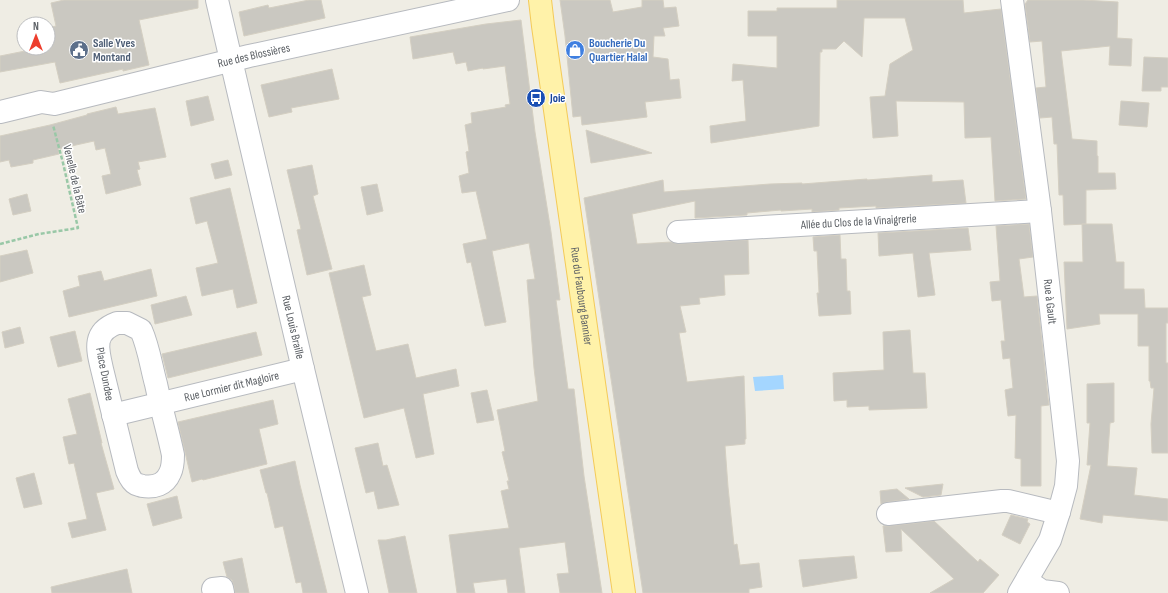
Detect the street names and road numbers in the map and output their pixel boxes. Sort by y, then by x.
street label: Rue des Blossières [216,40,292,71]
street label: Venelle de la Bâte [59,143,90,215]
street label: Allée du Clos de la Vinaigrerie [799,211,917,233]
street label: Rue du Faubourg Bannier [567,246,596,347]
street label: Rue à Gault [1040,278,1060,325]
street label: Rue Louis Braille [278,294,307,361]
street label: Place Dundee [92,346,117,402]
street label: Rue Lormier dit Magloire [183,368,281,406]

